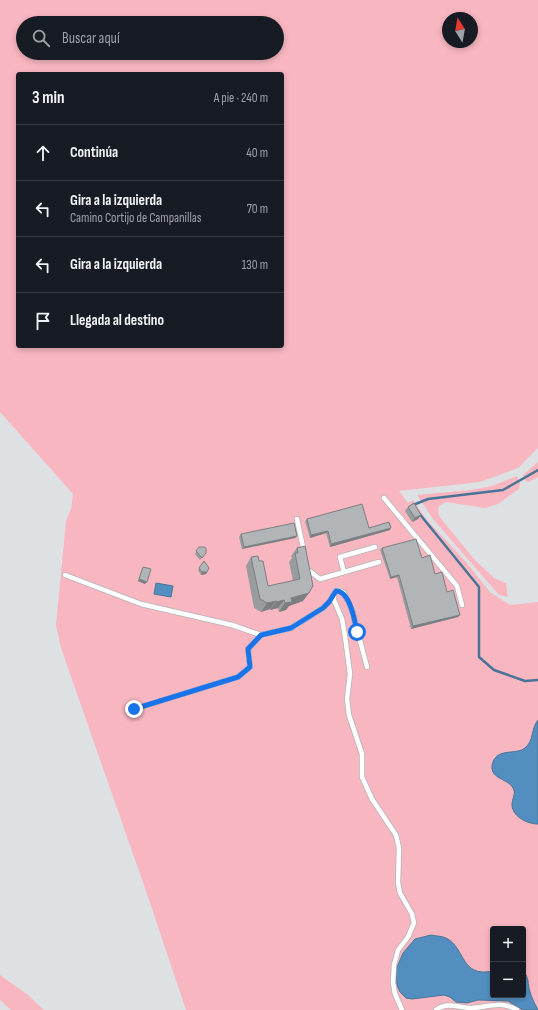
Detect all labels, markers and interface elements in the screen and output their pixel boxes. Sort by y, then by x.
north arrow [442,12,478,48]
search box [16,16,284,60]
icon: search [30,27,52,49]
text: Buscar aquí [62,29,120,48]
text: 3 min [32,88,65,108]
text: A pie · 240 m [214,90,268,106]
icon: ahead [32,142,54,164]
text: Continúa [70,143,118,162]
text: 40 m [246,145,268,161]
text: Gira a la izquierda [70,191,162,210]
icon: left [32,198,54,220]
text: 70 m [247,201,268,217]
text: Camino Cortijo de Campanillas [70,210,202,226]
icon: left [32,254,54,276]
text: Gira a la izquierda [70,255,162,274]
text: 130 m [242,257,268,273]
icon: arrive [32,310,54,332]
text: Llegada al destino [70,311,164,330]
route start [348,623,366,641]
route end [125,700,143,718]
map controls [490,926,526,998]
button: + [490,926,526,962]
button: − [490,962,526,998]

